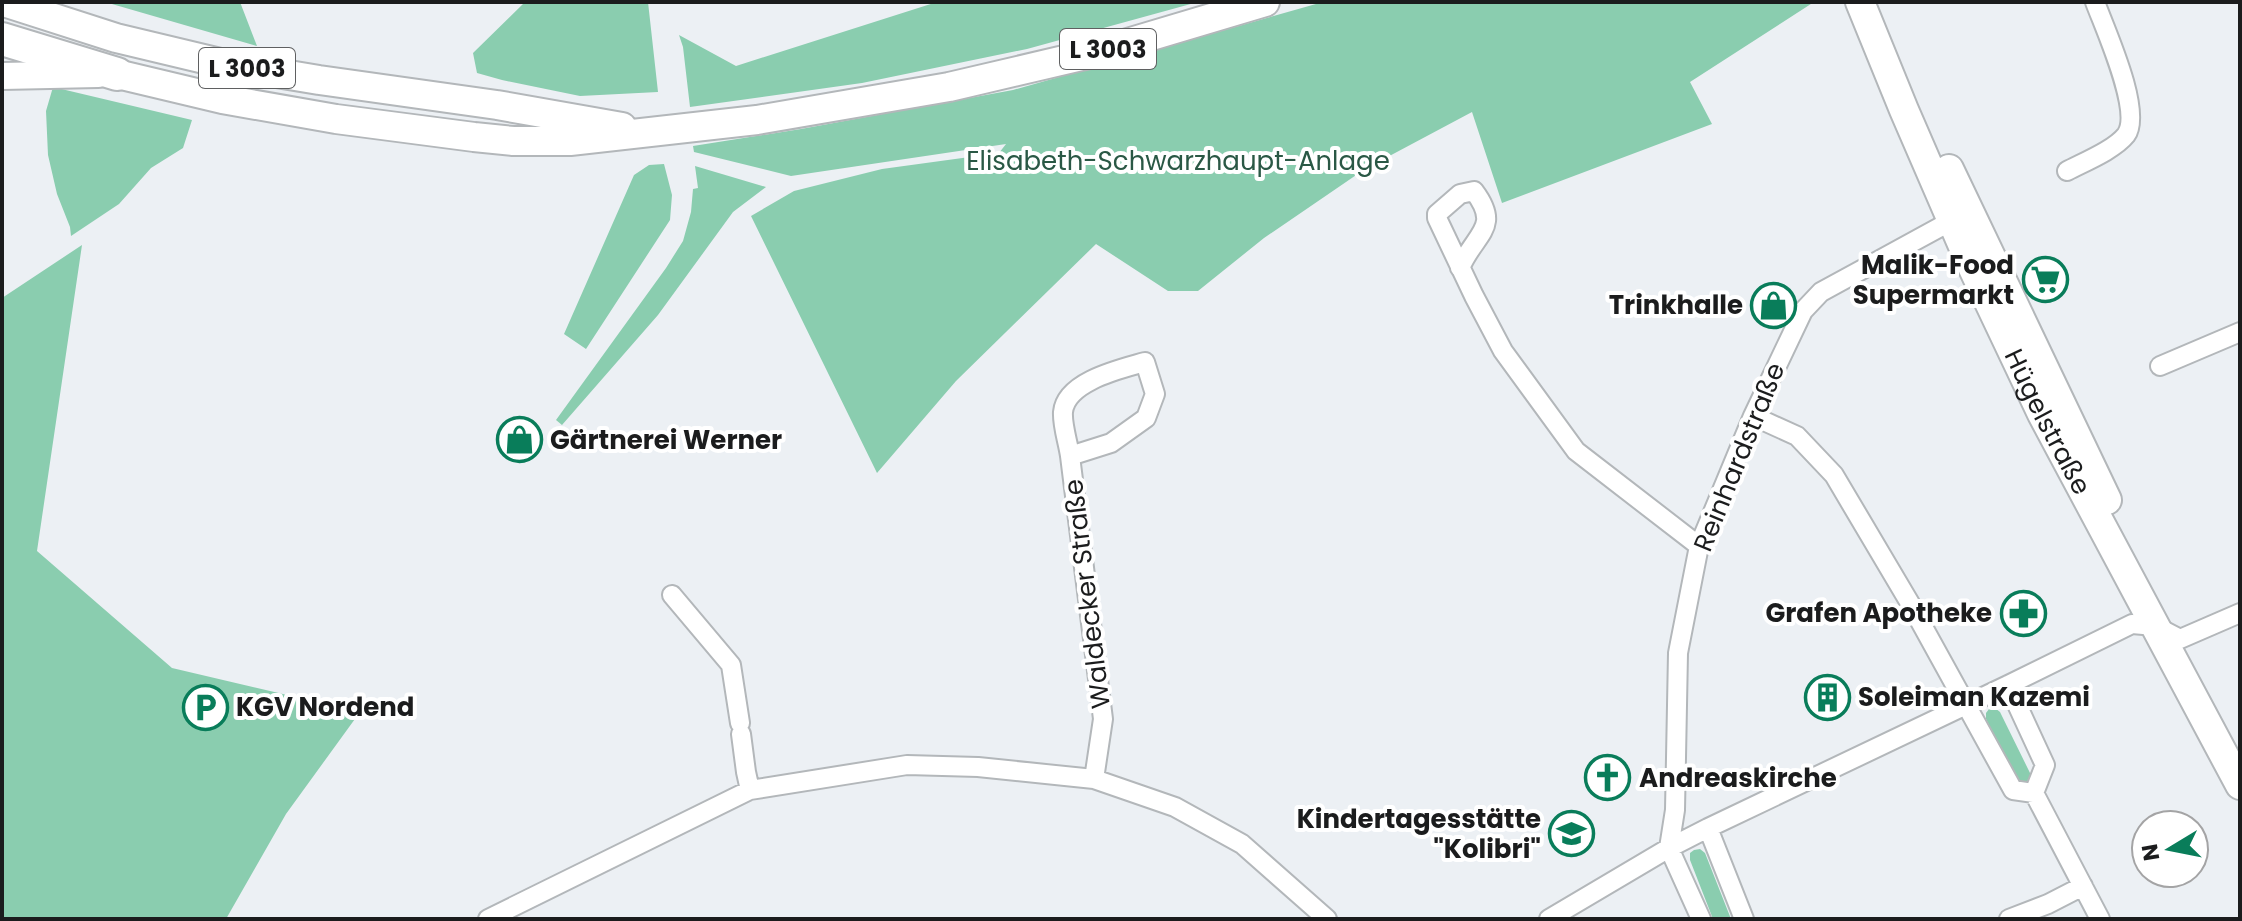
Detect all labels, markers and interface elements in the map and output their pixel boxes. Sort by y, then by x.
road number: L 3003 [1060,29,1156,69]
road number: L 3003 [199,48,295,88]
park label: Elisabeth-Schwarzhaupt-Anlage [966,143,1390,179]
place label: Malik-Food Supermarkt [1853,247,2014,313]
supermarket icon: Malik-Food Supermarkt [2021,256,2069,304]
shop icon: Trinkhalle [1750,281,1798,329]
place label: Trinkhalle [1609,287,1743,323]
street label: Hügelstraße [1996,343,2100,501]
street label: Reinhardstraße [1685,357,1793,557]
shop icon: Gärtnerei Werner [495,416,543,464]
place label: Gärtnerei Werner [550,422,782,458]
street label: Waldecker Straße [1055,477,1119,711]
pharmacy icon: Grafen Apotheke [1999,589,2047,637]
place label: Grafen Apotheke [1765,595,1992,631]
building icon: Soleiman Kazemi [1803,673,1851,721]
place label: Soleiman Kazemi [1858,679,2090,715]
parking icon: KGV Nordend [181,683,229,731]
place label: KGV Nordend [236,689,415,725]
church icon: Andreaskirche [1584,754,1632,802]
place label: Andreaskirche [1639,760,1837,796]
place label: Kindertagesstätte "Kolibri" [1297,801,1541,867]
north arrow [2130,809,2210,889]
school or university icon: Kindertagesstätte "Kolibri" [1548,810,1596,858]
text: N [2134,842,2167,863]

